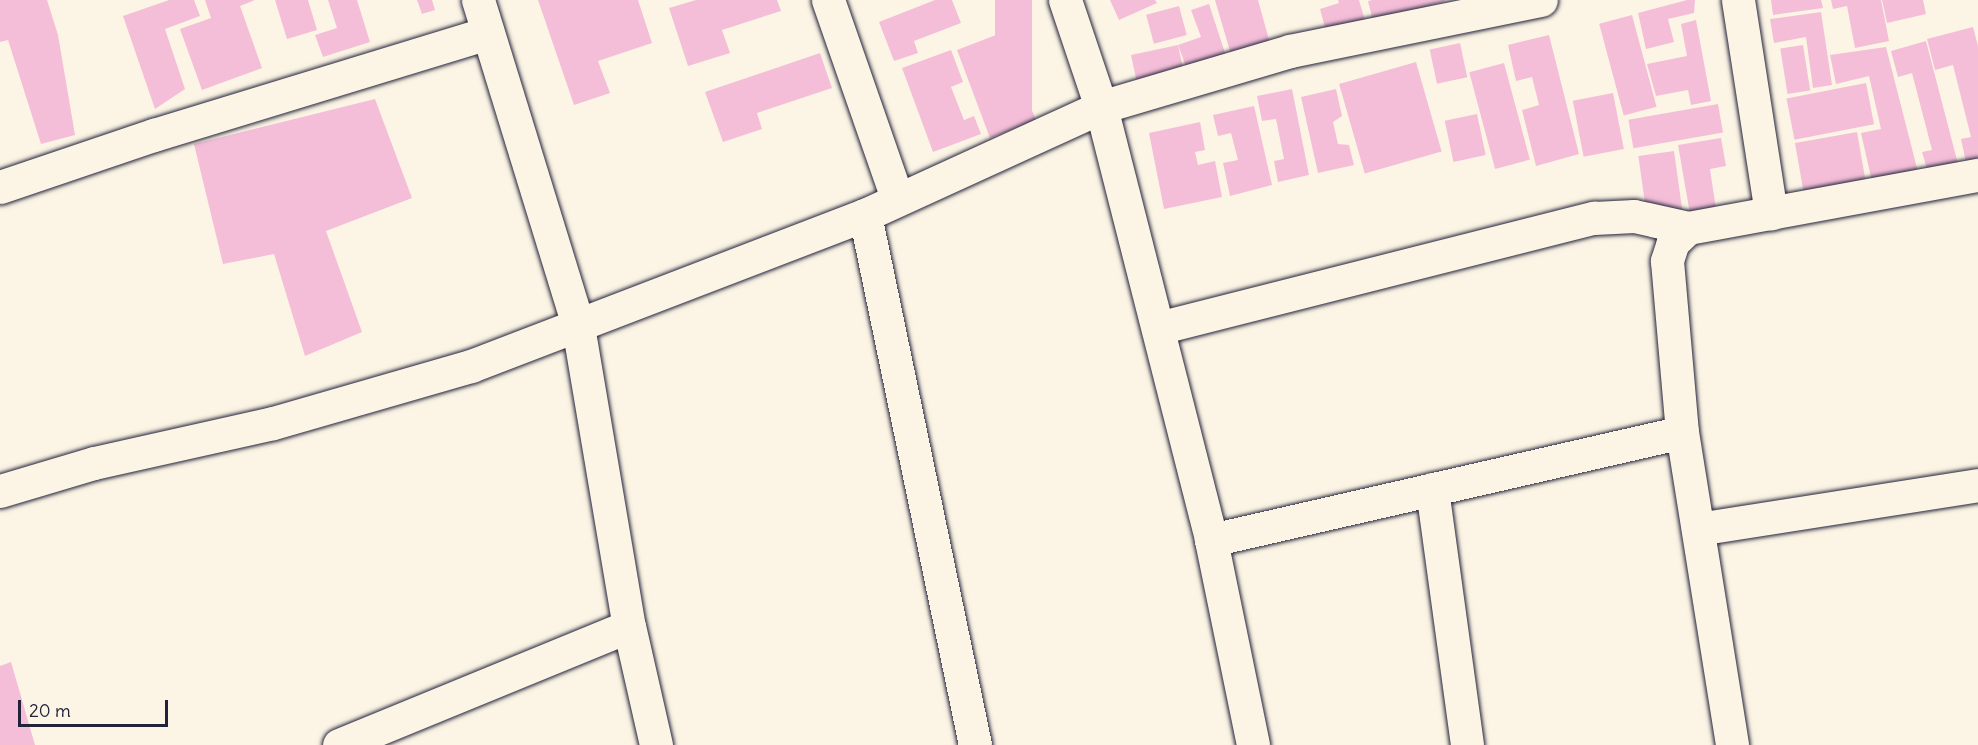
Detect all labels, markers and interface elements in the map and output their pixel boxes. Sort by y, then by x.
scale bar [21,688,171,726]
text: 20 m [29,699,71,722]

